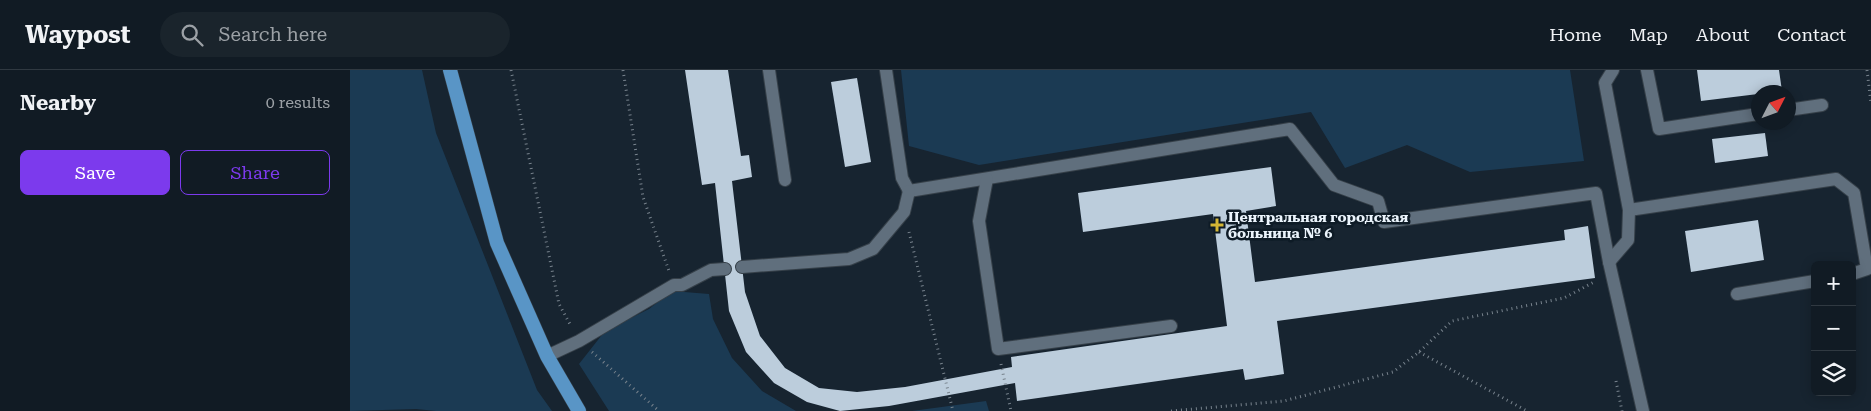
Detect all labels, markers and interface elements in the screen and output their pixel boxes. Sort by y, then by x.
search box [160,12,510,57]
text: Waypost [25,21,130,49]
icon: search [178,21,206,49]
text: Search here [218,23,327,46]
text: Home [1549,24,1601,45]
text: Map [1629,24,1668,45]
text: About [1696,24,1749,45]
text: Contact [1777,24,1846,45]
north arrow [1751,85,1796,130]
text: Nearby [20,91,96,115]
text: 0 results [266,93,330,112]
button: Save [20,150,170,195]
button: Share [180,150,330,195]
place label: Центральная городская больница № 6 [1228,209,1409,241]
marker: Центральная городская больница № 6 [1210,218,1224,232]
map controls [1811,261,1856,396]
button: + [1811,261,1856,306]
button: − [1811,306,1856,351]
button: layers [1811,351,1856,396]

